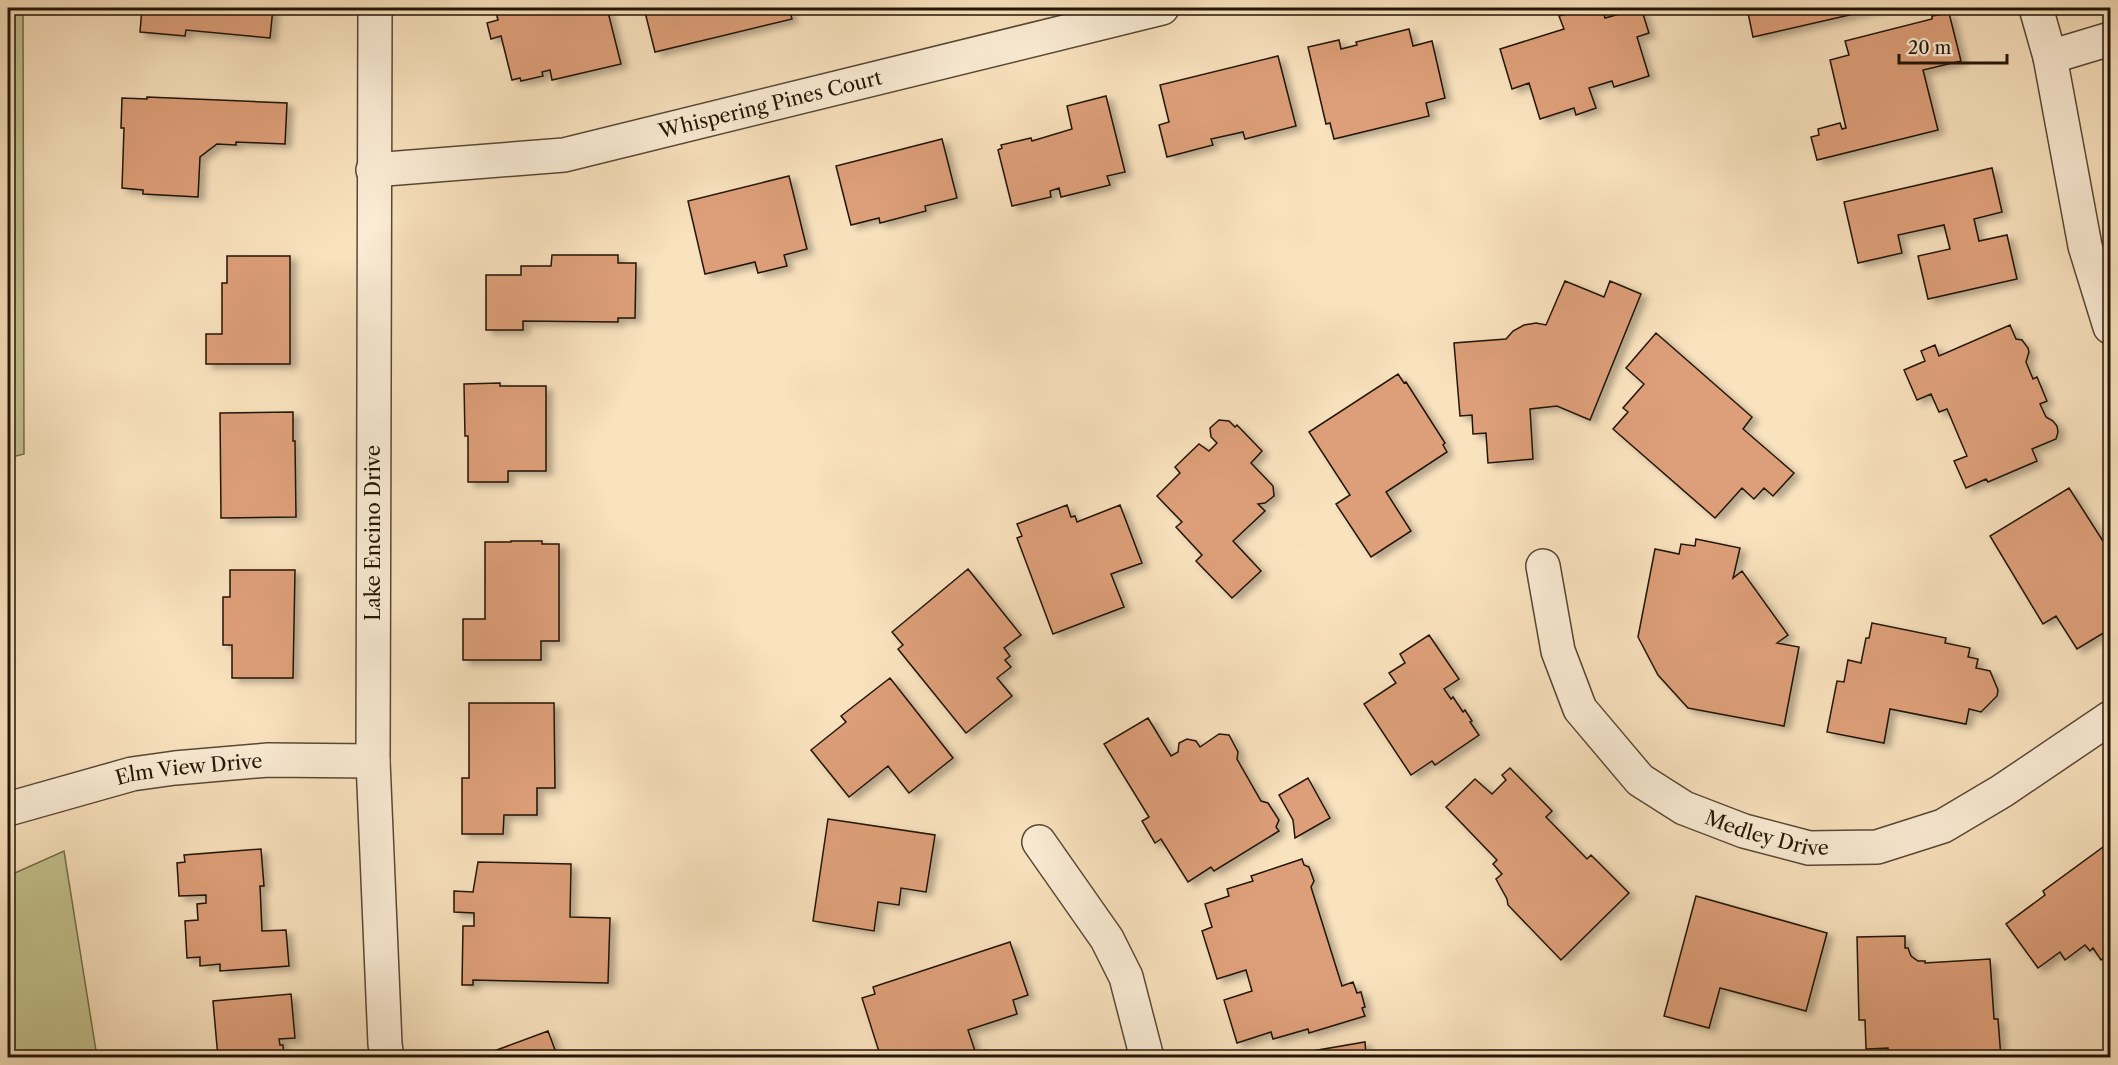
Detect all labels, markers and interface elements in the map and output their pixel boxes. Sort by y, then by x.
scale bar [1899,27,2007,65]
text: 20 m [1908,37,1952,59]
street label: Whispering Pines Court [655,65,884,144]
street label: Lake Encino Drive [361,445,385,621]
street label: Elm View Drive [113,749,263,790]
street label: Medley Drive [1702,805,1829,860]

